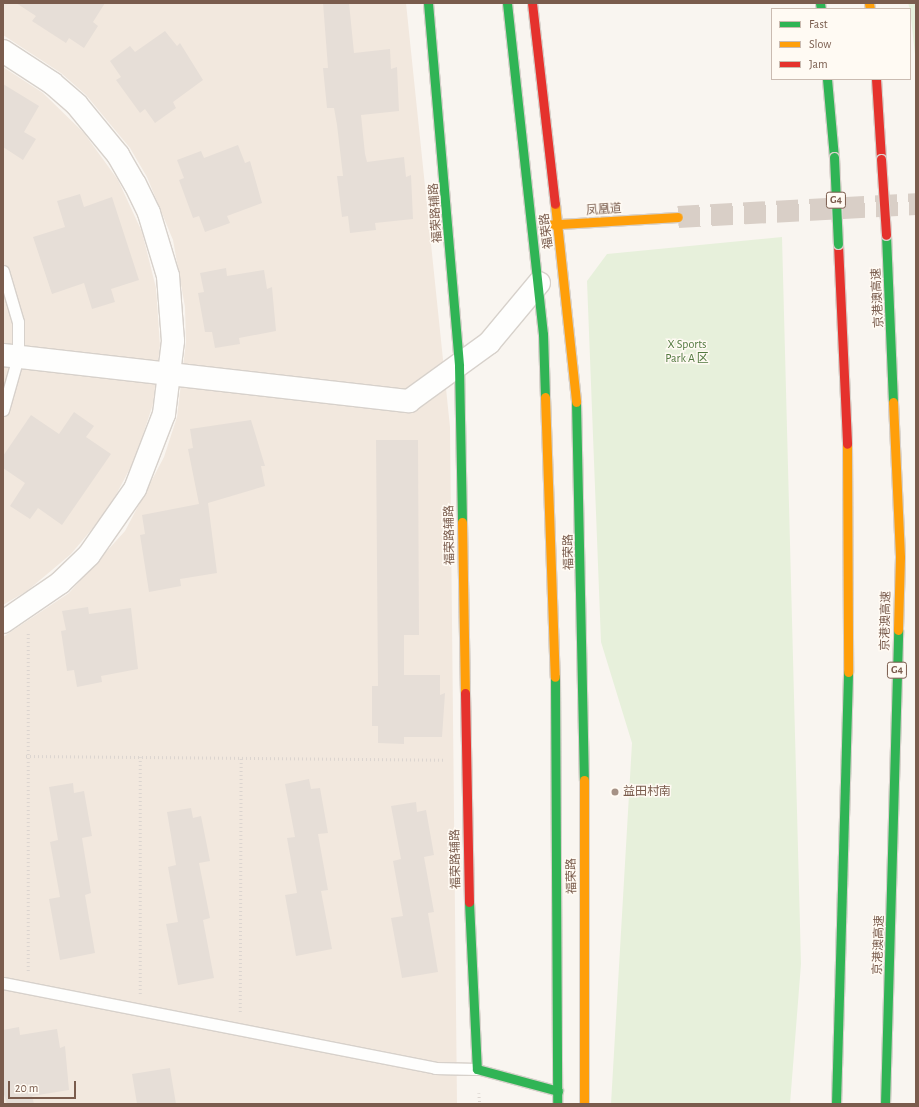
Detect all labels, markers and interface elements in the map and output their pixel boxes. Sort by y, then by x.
legend [771,8,911,80]
text: Fast [809,18,828,30]
text: Slow [809,38,831,50]
text: Jam [809,58,828,70]
street label: 福荣路辅路 [427,183,445,243]
road number: G4 [825,191,847,209]
street label: 凤凰道 [586,202,622,218]
street label: 福荣路 [538,212,556,250]
street label: 京港澳高速 [869,268,887,328]
park label: X Sports Park A 区 [665,338,709,366]
street label: 福荣路辅路 [442,505,458,565]
street label: 福荣路 [561,534,577,570]
street label: 京港澳高速 [878,591,894,651]
road number: G4 [886,661,908,679]
place label: 益田村南 [623,785,671,799]
marker: 益田村南 [610,787,620,797]
street label: 福荣路辅路 [448,829,464,889]
street label: 福荣路 [564,858,580,894]
street label: 京港澳高速 [871,915,887,975]
scale bar [10,1073,78,1099]
text: 20 m [15,1082,38,1094]

